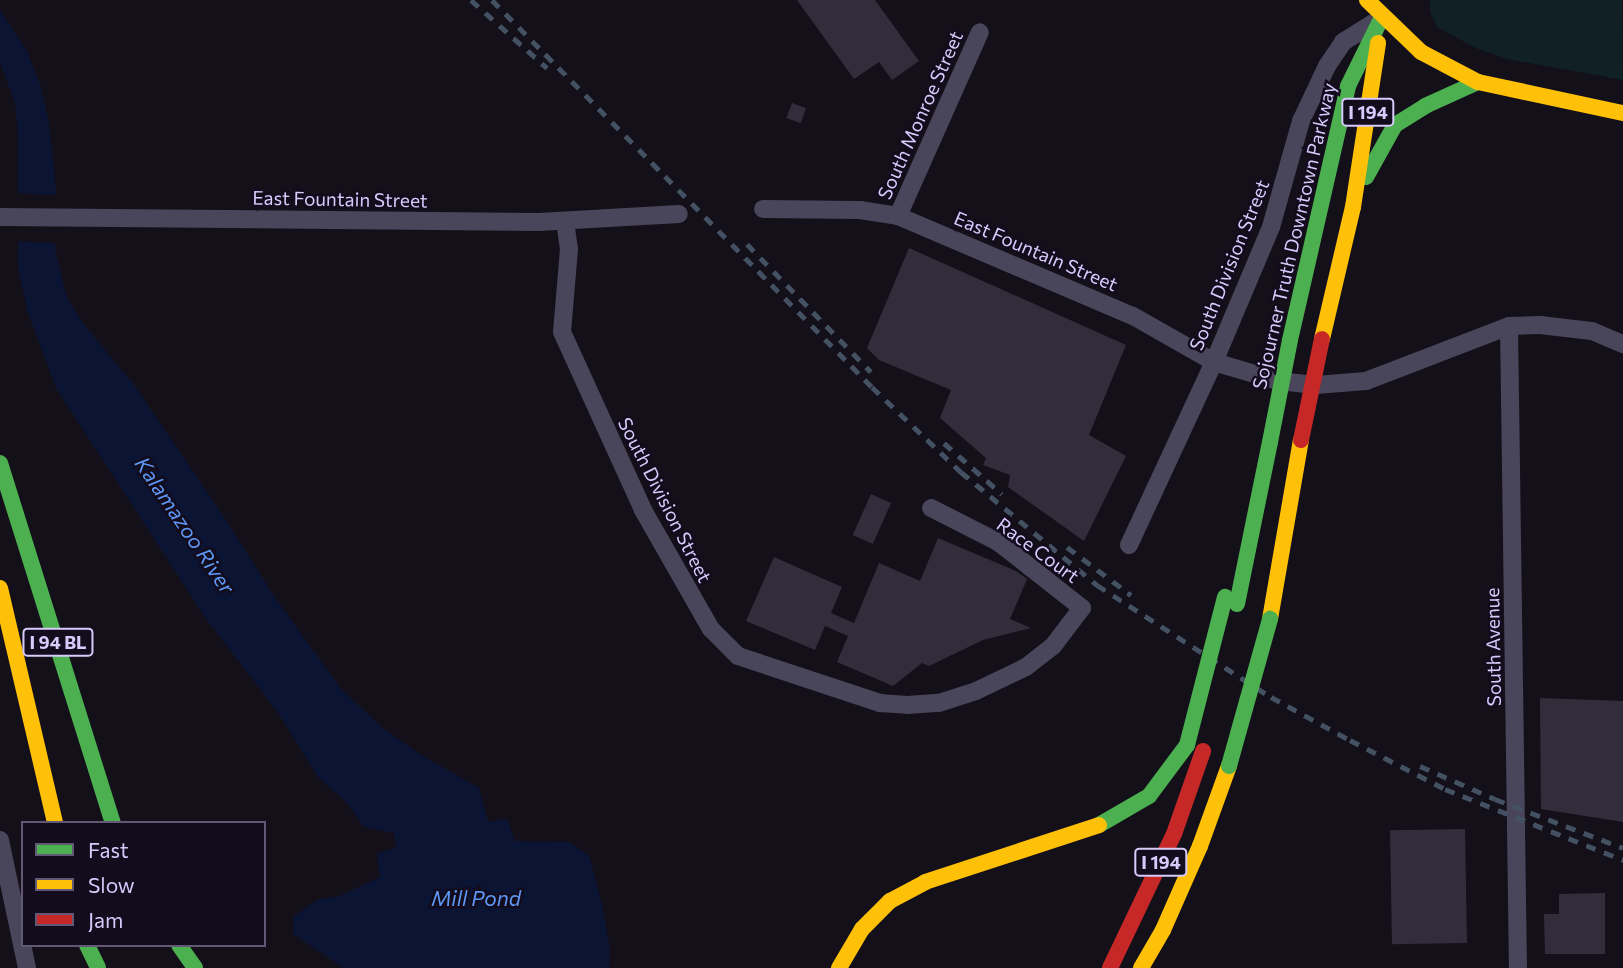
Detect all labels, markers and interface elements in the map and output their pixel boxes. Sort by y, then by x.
street label: South Monroe Street [873,27,967,203]
street label: Sojourner Truth Downtown Parkway [1248,80,1340,392]
road number: I 194 [1340,98,1396,127]
street label: South Division Street [1184,176,1274,354]
street label: East Fountain Street [252,186,428,212]
street label: East Fountain Street [951,206,1121,296]
street label: South Division Street [614,414,716,586]
water label: Kalamazoo River [130,452,240,598]
street label: Race Court [992,513,1084,587]
street label: South Avenue [1481,587,1505,707]
road number: I 94 BL [21,628,95,656]
legend [21,821,266,947]
text: Fast [88,837,129,862]
road number: I 194 [1133,848,1189,876]
text: Slow [88,872,135,897]
water label: Mill Pond [431,885,521,911]
text: Jam [88,907,123,932]

